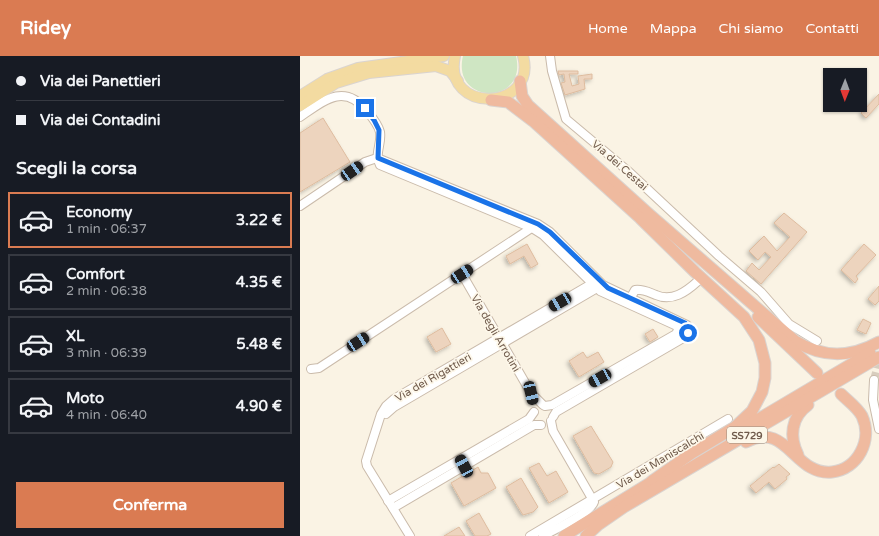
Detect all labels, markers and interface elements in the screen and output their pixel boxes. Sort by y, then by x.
text: Ridey [20,17,71,39]
text: Home [588,20,628,37]
text: Mappa [650,20,697,37]
text: Chi siamo [719,20,783,37]
text: Contatti [805,20,859,37]
north arrow [823,68,867,112]
map controls [823,68,867,112]
text: Via dei Panettieri [40,72,161,90]
route end [356,99,374,117]
text: Via dei Contadini [40,111,160,129]
street label: Via dei Cestai [589,137,650,193]
text: Scegli la corsa [16,157,137,179]
car [339,159,365,183]
icon: car [18,202,54,238]
text: Economy [66,203,132,221]
text: 3.22 € [236,211,282,229]
text: 1 min · 06:37 [66,221,147,237]
car [449,262,475,286]
icon: car [18,264,54,300]
text: Comfort [66,265,125,283]
text: 4.35 € [236,273,282,291]
text: 2 min · 06:38 [66,283,147,299]
car [547,291,573,313]
street label: Via degli Arrotini [468,292,523,374]
route start [679,324,697,342]
icon: car [18,326,54,362]
text: XL [66,327,85,345]
car [345,330,371,354]
text: 5.48 € [236,335,282,353]
text: 3 min · 06:39 [66,345,147,361]
street label: Via dei Rigattieri [393,350,474,405]
car [587,367,613,389]
car [522,380,540,406]
icon: car [18,388,54,424]
text: Moto [66,389,104,407]
text: 4.90 € [236,397,282,415]
text: 4 min · 06:40 [66,407,147,423]
road number: SS729 [727,427,767,443]
street label: Via dei Maniscalchi [614,429,706,492]
car [453,453,475,479]
button: Conferma [16,482,284,528]

